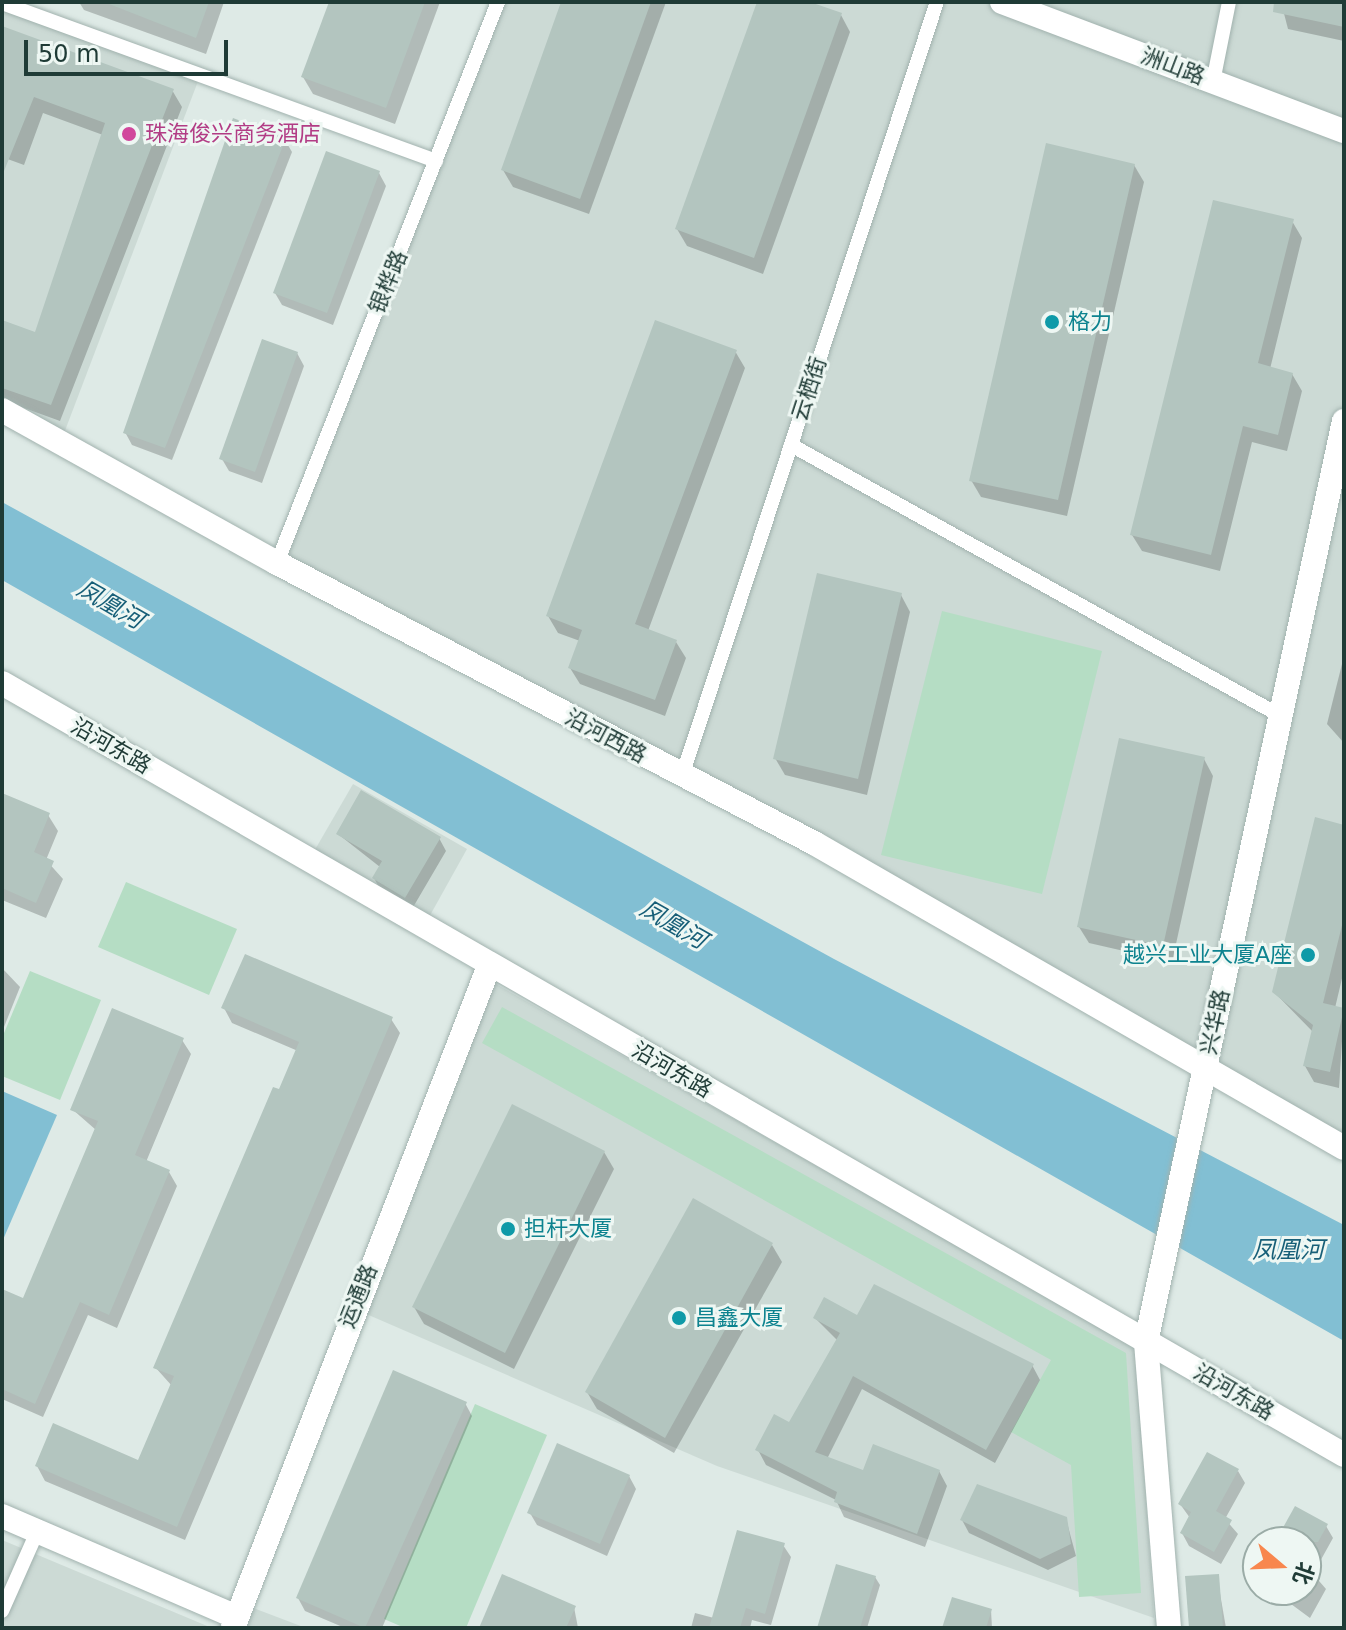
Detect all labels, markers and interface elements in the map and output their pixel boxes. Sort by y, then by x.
scale bar [28,24,232,74]
text: 50 m [38,40,100,68]
street label: 洲山路 [1137,42,1209,90]
place label: 珠海俊兴商务酒店 [145,121,321,147]
marker: 珠海俊兴商务酒店 [120,125,138,143]
street label: 银桦路 [363,246,413,318]
place label: 格力 [1068,309,1112,335]
marker: 格力 [1043,313,1061,331]
street label: 云栖街 [786,354,832,424]
water label: 凤凰河 [72,575,148,635]
street label: 沿河西路 [561,704,651,768]
street label: 沿河东路 [66,713,156,779]
water label: 凤凰河 [635,895,711,955]
place label: 越兴工业大厦A座 [1123,942,1292,968]
marker: 越兴工业大厦A座 [1299,946,1317,964]
street label: 兴华路 [1195,987,1235,1057]
street label: 沿河东路 [627,1037,717,1103]
place label: 担杆大厦 [524,1216,612,1242]
marker: 担杆大厦 [499,1220,517,1238]
water label: 凤凰河 [1252,1237,1324,1265]
street label: 运通路 [333,1260,383,1332]
place label: 昌鑫大厦 [695,1305,783,1331]
marker: 昌鑫大厦 [670,1309,688,1327]
street label: 沿河东路 [1189,1359,1279,1425]
north arrow [1242,1526,1322,1606]
text: 北 [1288,1559,1319,1588]

